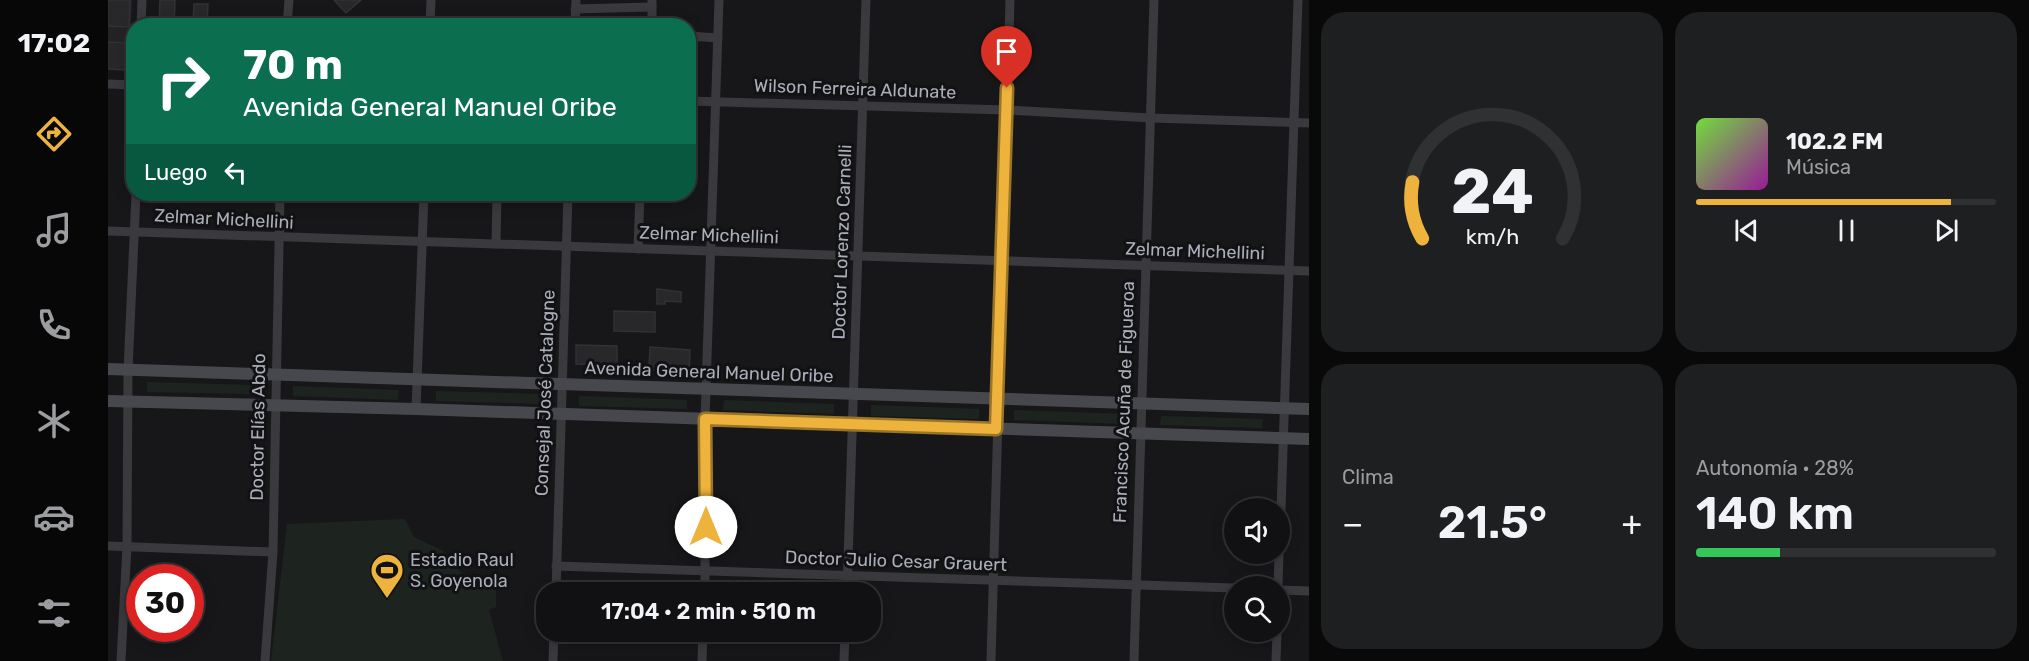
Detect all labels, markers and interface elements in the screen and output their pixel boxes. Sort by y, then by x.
pin [981,26,1032,88]
text: 17:02 [18,27,90,59]
icon: arrive [990,35,1023,68]
text: 70 m [243,40,343,90]
icon: right [144,42,222,120]
street label: Wilson Ferreira Aldunate [753,74,957,104]
text: Avenida General Manuel Oribe [243,91,617,123]
icon: directions [33,113,75,155]
text: 102.2 FM [1786,128,1883,155]
street label: Doctor Lorenzo Carnelli [828,144,856,340]
text: 24 [1451,155,1533,229]
text: Música [1786,155,1851,179]
icon: left [219,156,252,189]
text: Luego [144,159,207,186]
street label: Zelmar Michellini [154,204,294,234]
icon: music [33,209,75,251]
icon: previous [1730,214,1763,247]
icon: pause [1830,214,1863,247]
icon: next [1930,214,1963,247]
street label: Zelmar Michellini [639,222,779,248]
text: km/h [1465,225,1519,250]
street label: Zelmar Michellini [1125,238,1265,264]
street label: Francisco Acuña de Figueroa [1109,281,1139,523]
street label: Consejal José Catalogne [530,289,560,497]
icon: phone [33,304,75,346]
street label: Doctor Elías Abdo [246,353,270,501]
street label: Avenida General Manuel Oribe [584,357,834,387]
icon: climate [33,400,75,442]
text: Autonomía · 28% [1696,456,1854,480]
text: Clima [1342,465,1394,489]
text: 140 km [1696,487,1854,540]
position arrow [674,495,738,559]
icon: car [33,496,75,538]
text: 21.5° [1438,496,1547,549]
map controls [1224,498,1290,642]
button: sound [1224,498,1290,564]
text: − [1342,504,1363,543]
text: + [1621,504,1642,543]
street label: Doctor Julio Cesar Grauert [785,546,1007,576]
place label: Estadio Raul S. Goyenola [410,549,514,592]
sports icon: Estadio Raul S. Goyenola [369,552,405,599]
speed limit sign: 30 [126,564,204,642]
button: search [1224,576,1290,642]
icon: filters [33,592,75,634]
text: 17:04 · 2 min · 510 m [601,598,816,625]

